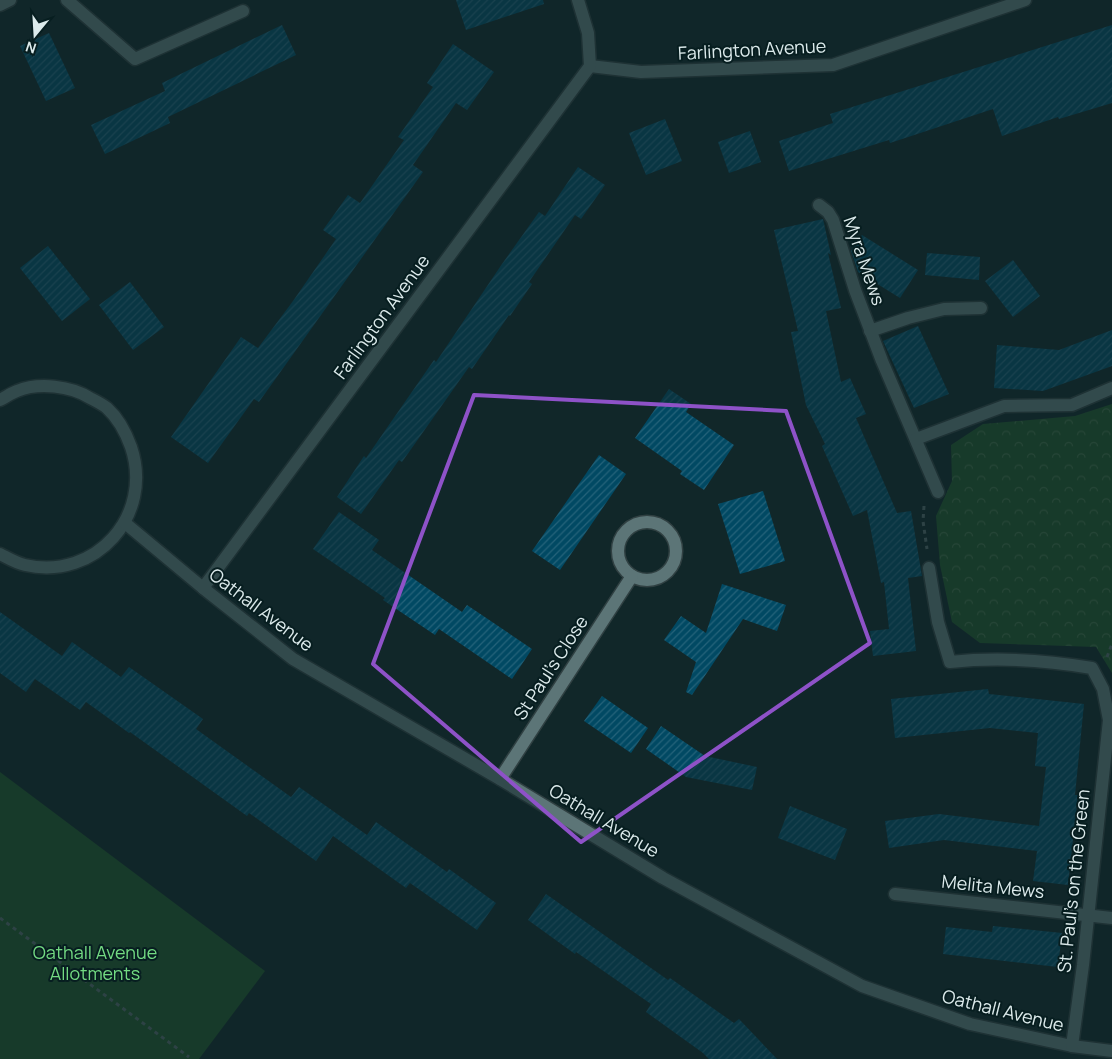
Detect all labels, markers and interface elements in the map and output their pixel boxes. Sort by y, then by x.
north arrow [10,10,60,60]
street label: Farlington Avenue [677,33,827,65]
text: N [23,37,39,58]
street label: Myra Mews [839,213,891,308]
street label: Farlington Avenue [328,249,435,383]
street label: Oathall Avenue [205,562,319,656]
street label: St Paul's Close [507,611,593,724]
street label: Oathall Avenue [545,778,664,863]
street label: St. Paul's on the Green [1051,788,1095,974]
street label: Melita Mews [941,869,1046,903]
park label: Oathall Avenue Allotments [33,940,157,985]
street label: Oathall Avenue [940,983,1067,1037]

